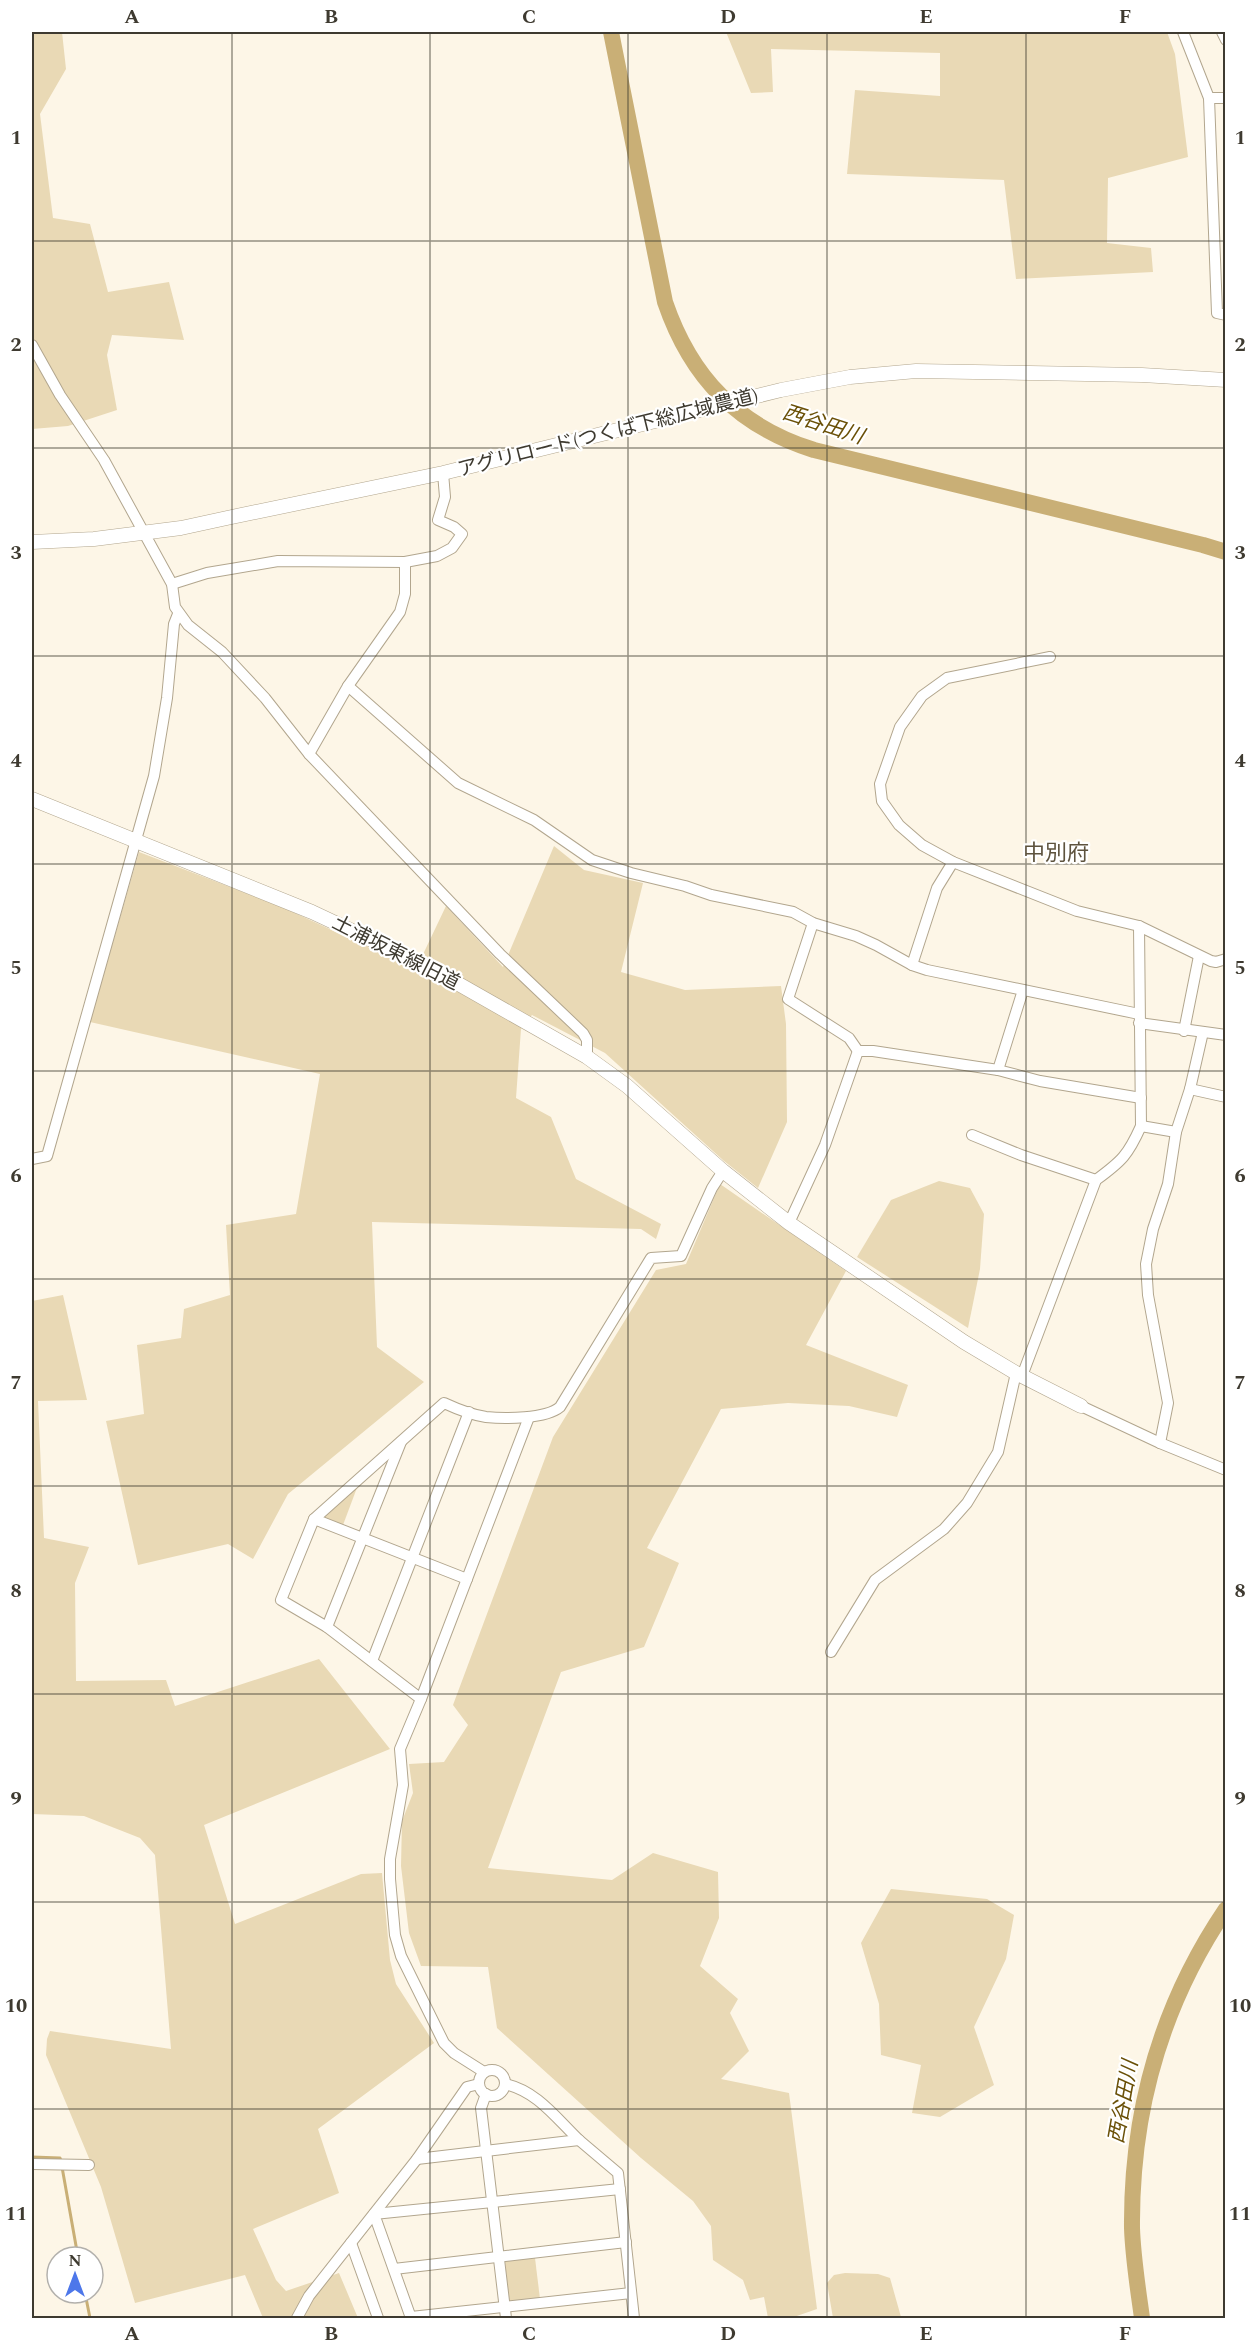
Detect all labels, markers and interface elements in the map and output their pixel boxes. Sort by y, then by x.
text: A [124,2,140,32]
text: B [324,2,338,32]
text: C [522,2,536,32]
text: D [720,2,736,32]
text: E [919,2,933,32]
text: F [1119,2,1131,32]
text: 1 [10,123,22,153]
text: 1 [1234,123,1246,153]
text: 2 [10,330,22,360]
text: 2 [1234,330,1246,360]
street label: アグリロード(つくば下総広域農道) [454,381,762,485]
water label: 西谷田川 [778,397,870,454]
text: 3 [10,538,22,568]
text: 3 [1234,538,1246,568]
text: 4 [10,746,22,776]
text: 4 [1234,746,1246,776]
district label: 中別府 [1023,837,1089,870]
street label: 土浦坂東線旧道 [327,908,465,998]
text: 5 [10,953,22,983]
text: 5 [1234,953,1246,983]
text: 6 [10,1161,22,1191]
text: 6 [1234,1161,1246,1191]
text: 7 [10,1368,22,1398]
text: 7 [1234,1368,1246,1398]
text: 8 [10,1576,22,1606]
text: 8 [1234,1576,1246,1606]
text: 9 [10,1784,22,1814]
text: 9 [1234,1784,1246,1814]
text: 10 [5,1991,27,2021]
text: 10 [1229,1991,1251,2021]
water label: 西谷田川 [1101,2056,1147,2146]
text: 11 [5,2199,27,2229]
text: 11 [1229,2199,1251,2229]
north arrow [45,2245,105,2305]
text: N [68,2249,82,2273]
text: A [124,2319,140,2349]
text: B [324,2319,338,2349]
text: C [522,2319,536,2349]
text: D [720,2319,736,2349]
text: E [919,2319,933,2349]
text: F [1119,2319,1131,2349]

